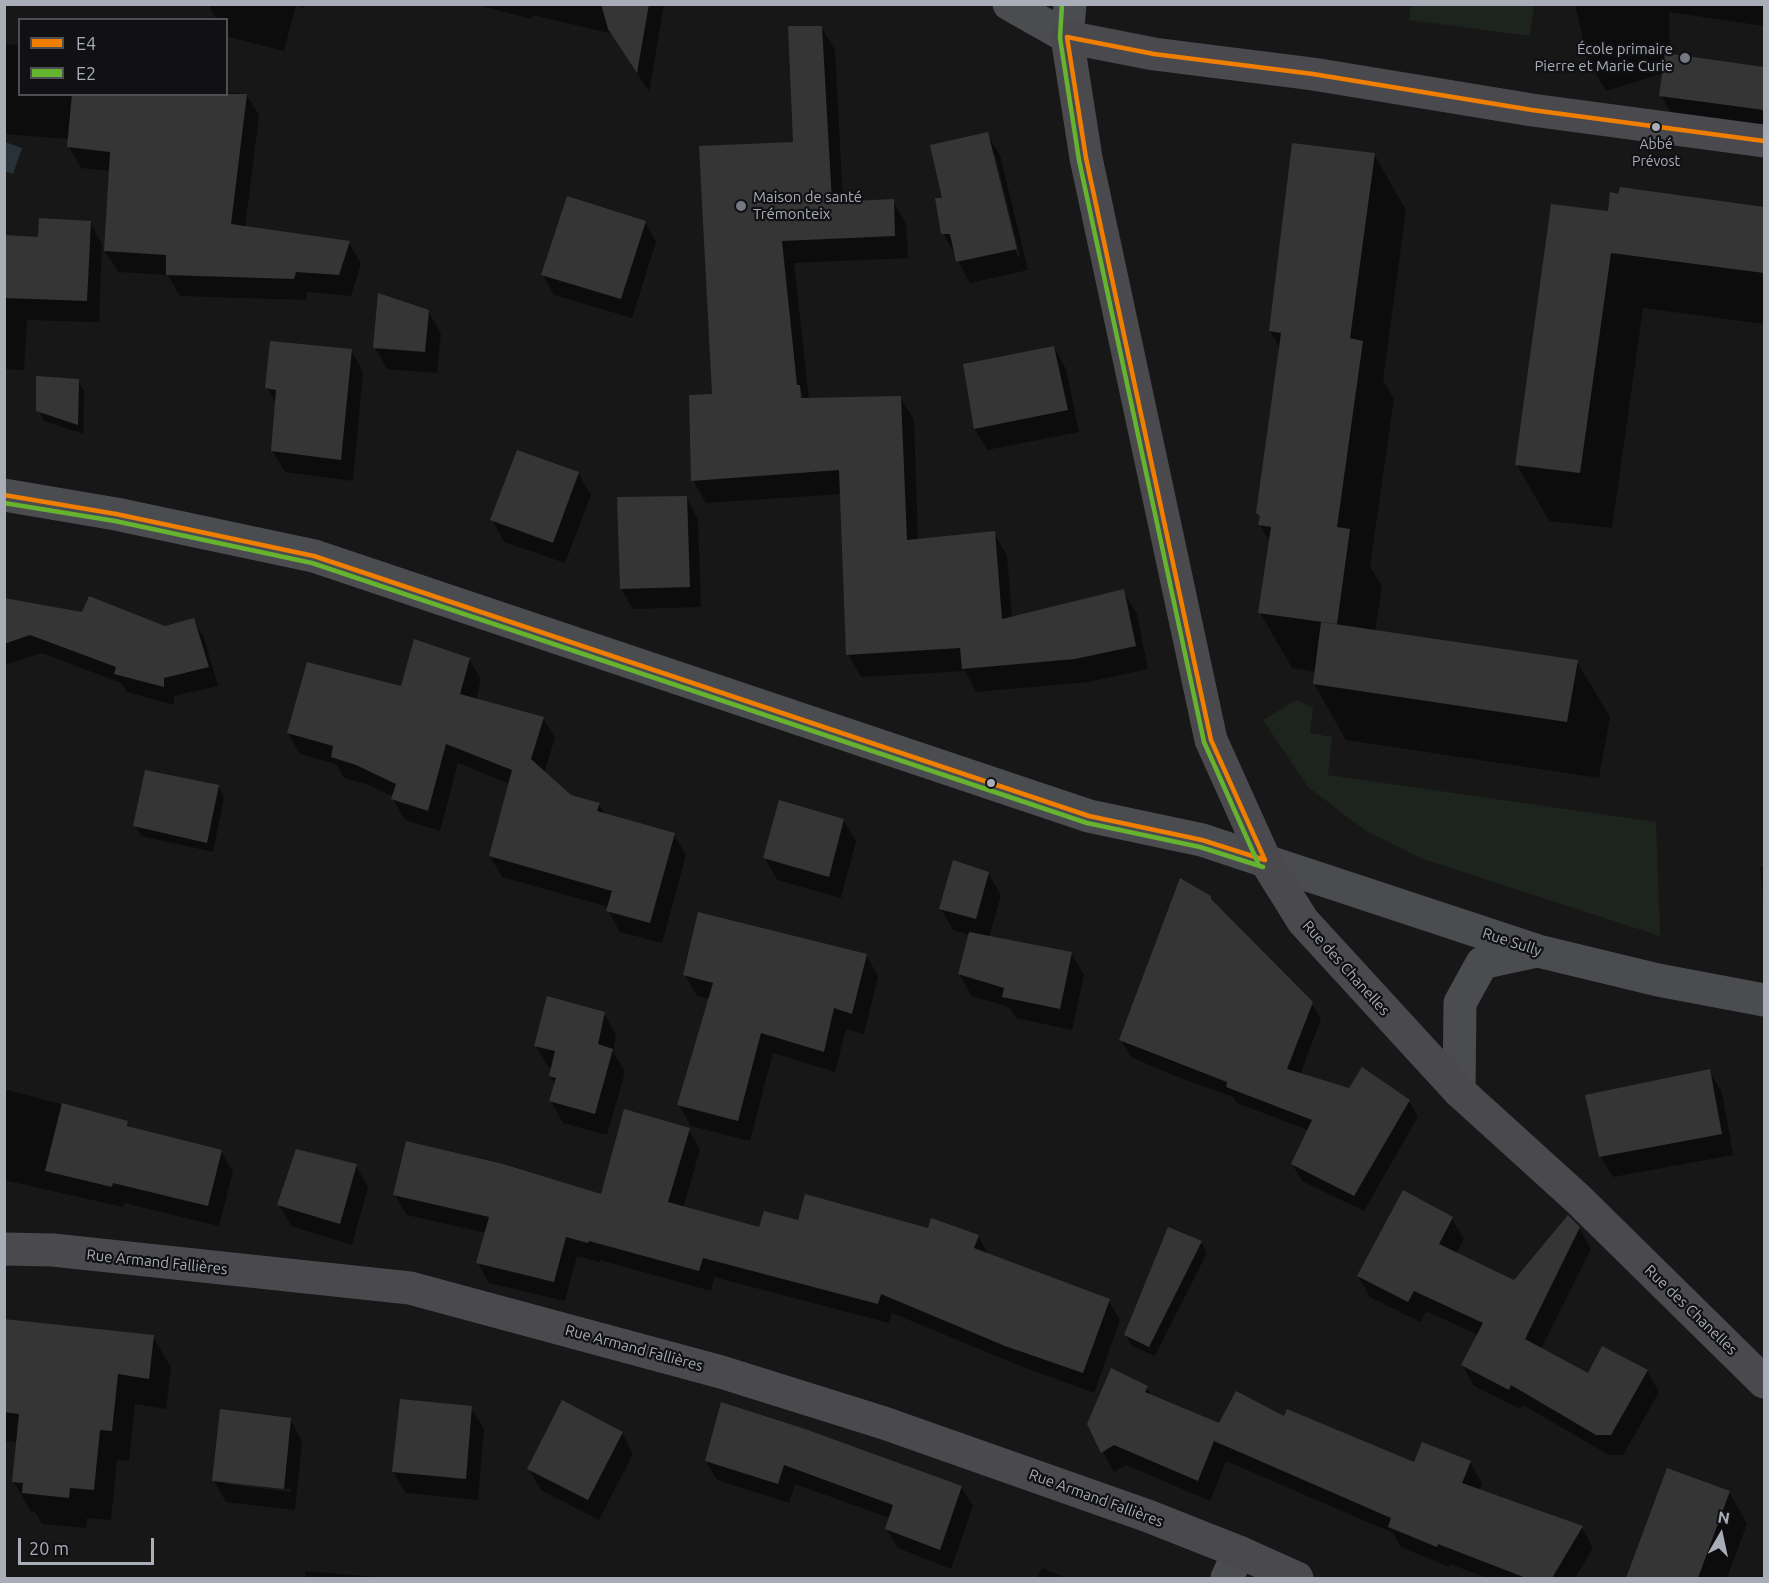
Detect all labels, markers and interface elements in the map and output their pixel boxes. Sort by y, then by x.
legend [18,18,228,96]
text: E4 [76,33,96,53]
place label: École primaire Pierre et Marie Curie [1534,40,1673,75]
marker: École primaire Pierre et Marie Curie [1678,51,1692,65]
text: E2 [76,63,96,83]
marker: Abbé Prévost [1650,121,1662,133]
place label: Abbé Prévost [1632,136,1680,168]
place label: Maison de santé Trémonteix [753,188,862,223]
marker: Maison de santé Trémonteix [734,199,748,213]
unlabelled marker [985,777,997,789]
street label: Rue des Chanelles [1299,917,1393,1019]
street label: Rue Sully [1480,924,1544,960]
street label: Rue Armand Fallières [86,1246,228,1278]
street label: Rue des Chanelles [1641,1261,1741,1359]
street label: Rue Armand Fallières [563,1321,705,1375]
street label: Rue Armand Fallières [1026,1465,1166,1531]
north arrow [1691,1505,1751,1565]
text: N [1717,1507,1731,1527]
scale bar [21,1526,158,1564]
text: 20 m [29,1538,69,1558]

